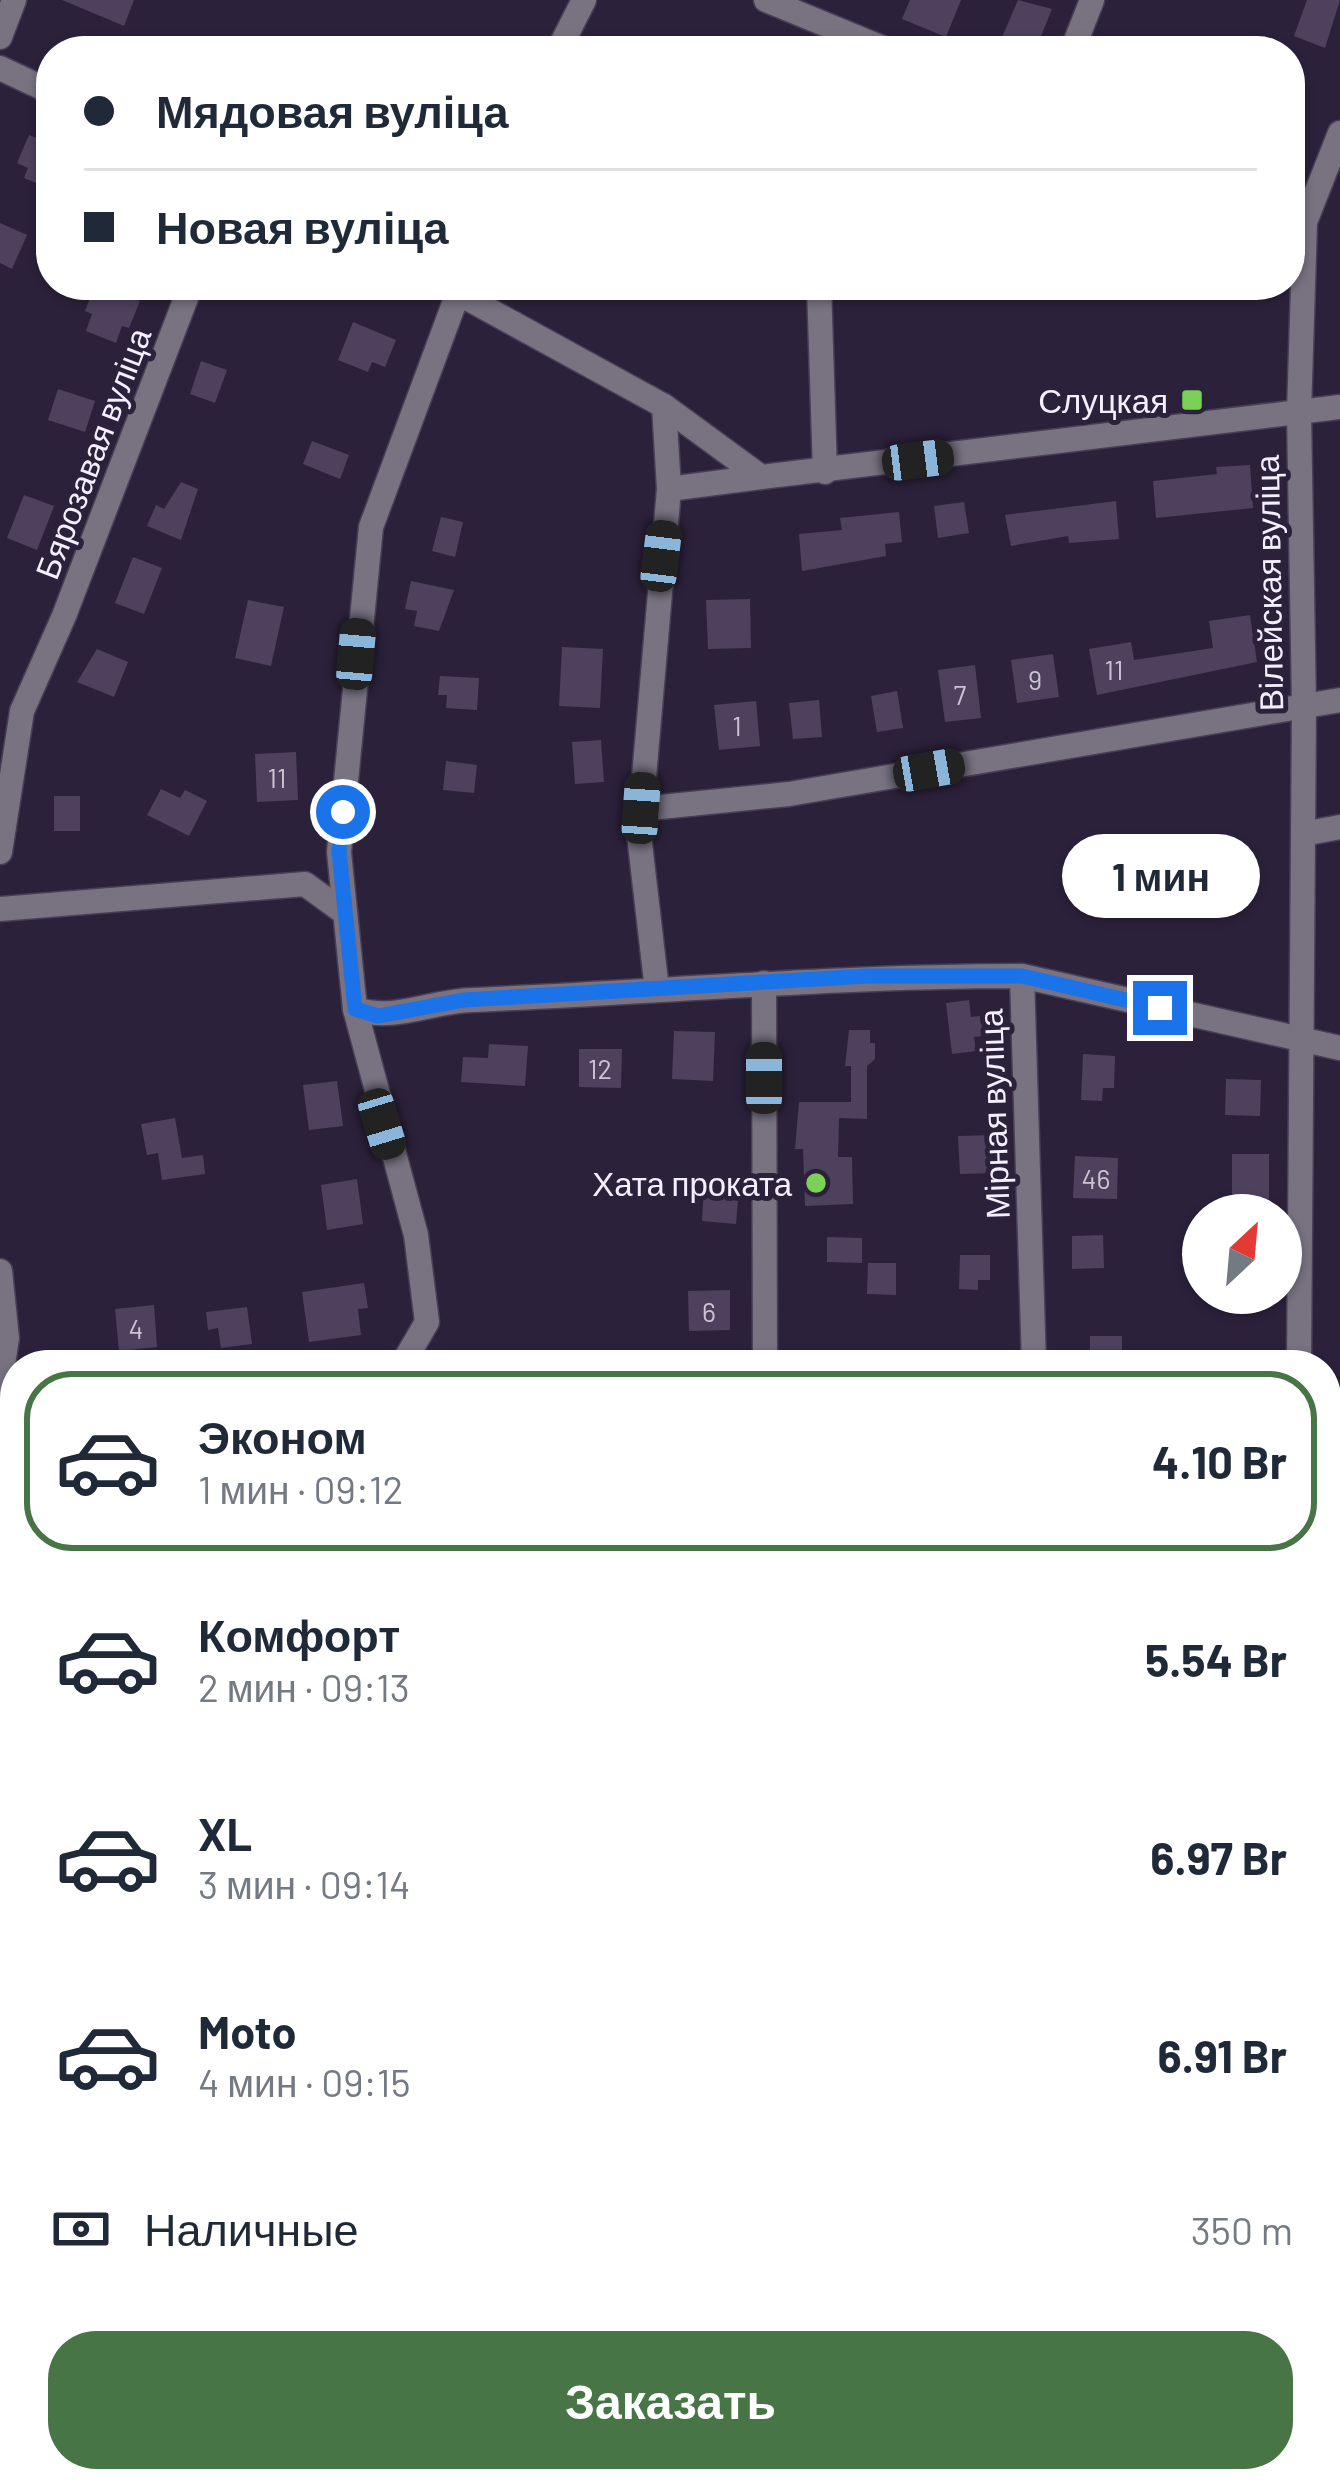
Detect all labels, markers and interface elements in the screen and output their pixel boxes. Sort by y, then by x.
text: Мядовая вуліца [156,83,508,137]
text: Новая вуліца [156,199,449,253]
street label: Бярозавая вуліца [26,321,159,584]
place label: Слуцкая [1038,380,1168,420]
marker: Слуцкая [1179,387,1205,413]
car [880,438,956,482]
street label: Вілейская вуліца [1246,454,1290,711]
car [639,518,683,594]
car [335,617,377,691]
house number: 11 [1105,653,1123,685]
house number: 9 [1028,663,1042,695]
house number: 7 [954,678,967,710]
house number: 1 [732,709,742,741]
car [890,746,968,794]
house number: 11 [268,761,286,793]
car [621,771,661,845]
route start [316,785,370,839]
callout: 1 мин [1061,834,1259,918]
text: 1 мин [1112,852,1210,899]
route end [1133,981,1187,1035]
street label: Мірная вуліца [969,1007,1017,1220]
car [746,1042,782,1114]
house number: 12 [588,1052,612,1084]
car [354,1084,410,1164]
house number: 46 [1082,1162,1110,1194]
place label: Хата проката [592,1163,793,1203]
marker: Хата проката [803,1170,829,1196]
north arrow [1182,1194,1302,1314]
map controls [1182,1194,1302,1314]
house number: 6 [702,1295,716,1327]
house number: 4 [129,1312,143,1344]
icon: car [54,1407,162,1515]
text: Эконом [198,1409,367,1463]
text: 4.10 Br [1152,1434,1287,1488]
text: 1 мин · 09:12 [198,1465,404,1512]
icon: car [54,1605,162,1713]
text: Комфорт [198,1607,400,1661]
text: 5.54 Br [1145,1632,1287,1686]
text: 2 мин · 09:13 [198,1663,410,1710]
icon: car [54,1803,162,1911]
text: XL [198,1806,252,1860]
text: 6.97 Br [1150,1830,1287,1884]
text: 3 мин · 09:14 [198,1860,411,1907]
icon: car [54,2001,162,2109]
text: Moto [198,2004,296,2058]
text: 6.91 Br [1158,2028,1287,2082]
text: 4 мин · 09:15 [198,2058,411,2105]
icon: cash [48,2196,114,2262]
text: Наличные [144,2201,359,2255]
text: 350 m [1191,2206,1293,2253]
button: Заказать [48,2331,1293,2469]

